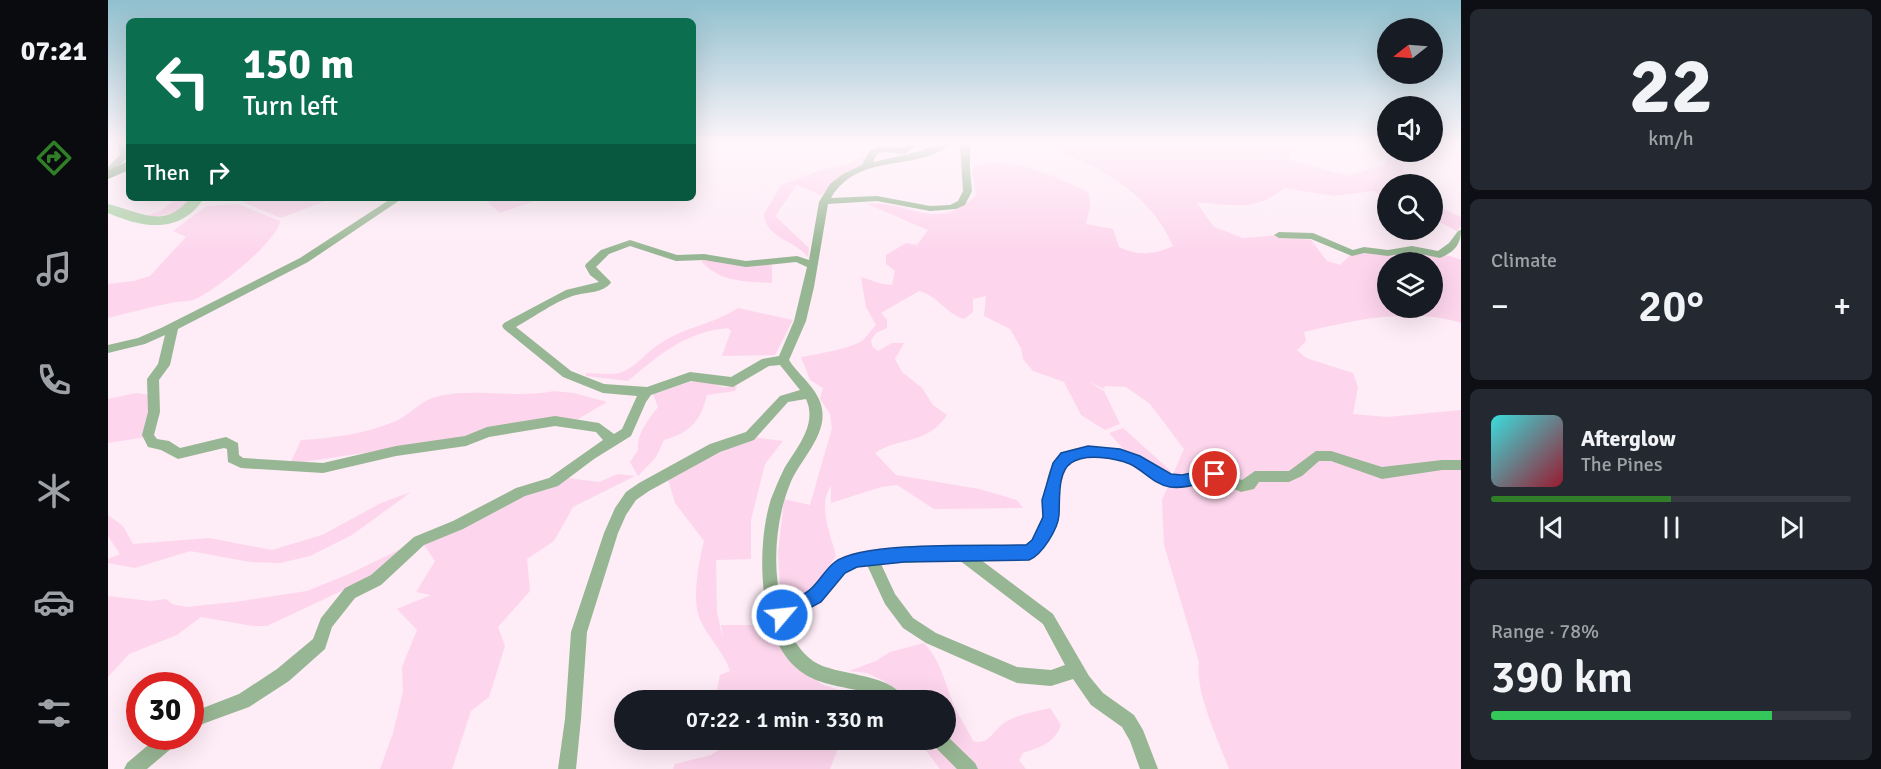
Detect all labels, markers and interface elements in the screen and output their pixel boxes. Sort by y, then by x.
north arrow [1377,18,1443,84]
map controls [1377,18,1443,318]
text: 07:21 [21,35,87,68]
text: 150 m [243,39,354,90]
text: 22 [1629,39,1713,135]
icon: left [144,42,222,120]
text: Turn left [243,90,338,123]
button: sound [1377,96,1443,162]
text: km/h [1648,126,1694,151]
icon: directions [33,137,75,179]
icon: right [202,156,235,189]
text: Then [144,159,190,186]
button: search [1377,174,1443,240]
icon: music [33,248,75,290]
text: Climate [1491,248,1557,273]
button: layers [1377,252,1443,318]
text: 20° [1638,279,1704,334]
text: − [1491,286,1509,327]
text: + [1833,286,1851,327]
icon: phone [33,359,75,401]
text: Afterglow [1581,425,1676,452]
pin [1189,448,1240,499]
text: The Pines [1581,452,1663,477]
icon: arrive [1198,457,1231,490]
icon: climate [33,470,75,512]
icon: previous [1535,511,1568,544]
icon: pause [1655,511,1688,544]
icon: next [1775,511,1808,544]
icon: car [33,581,75,623]
position arrow [750,583,814,647]
text: Range · 78% [1491,619,1599,644]
text: 390 km [1491,650,1633,705]
speed limit sign: 30 [126,672,204,750]
icon: filters [33,692,75,734]
text: 07:22 · 1 min · 330 m [686,706,884,733]

